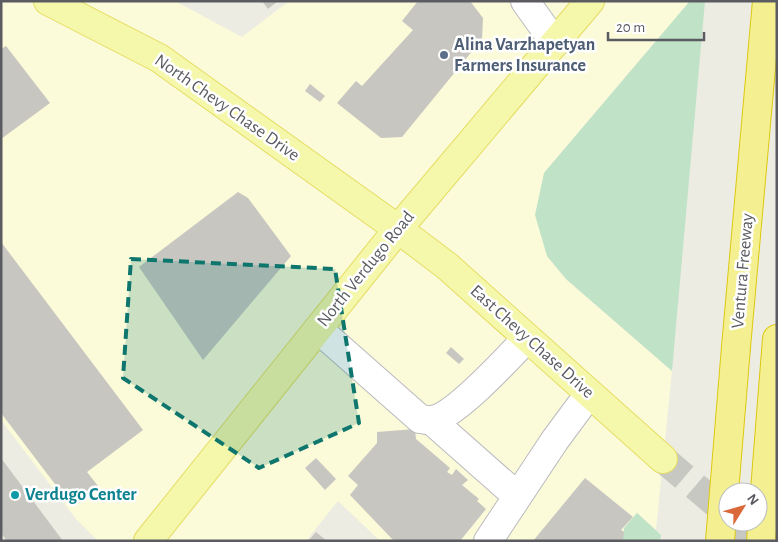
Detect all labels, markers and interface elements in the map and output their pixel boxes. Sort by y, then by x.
scale bar [608,10,704,42]
text: 20 m [616,20,645,35]
place label: Alina Varzhapetyan Farmers Insurance [454,36,595,75]
marker: Alina Varzhapetyan Farmers Insurance [438,49,450,61]
street label: North Chevy Chase Drive [151,51,303,165]
street label: North Verdugo Road [314,208,418,330]
street label: Ventura Freeway [729,212,757,329]
street label: East Chevy Chase Drive [467,282,597,402]
north arrow [718,482,768,532]
place label: Verdugo Center [25,486,137,504]
marker: Verdugo Center [9,489,21,501]
text: N [744,492,761,508]

